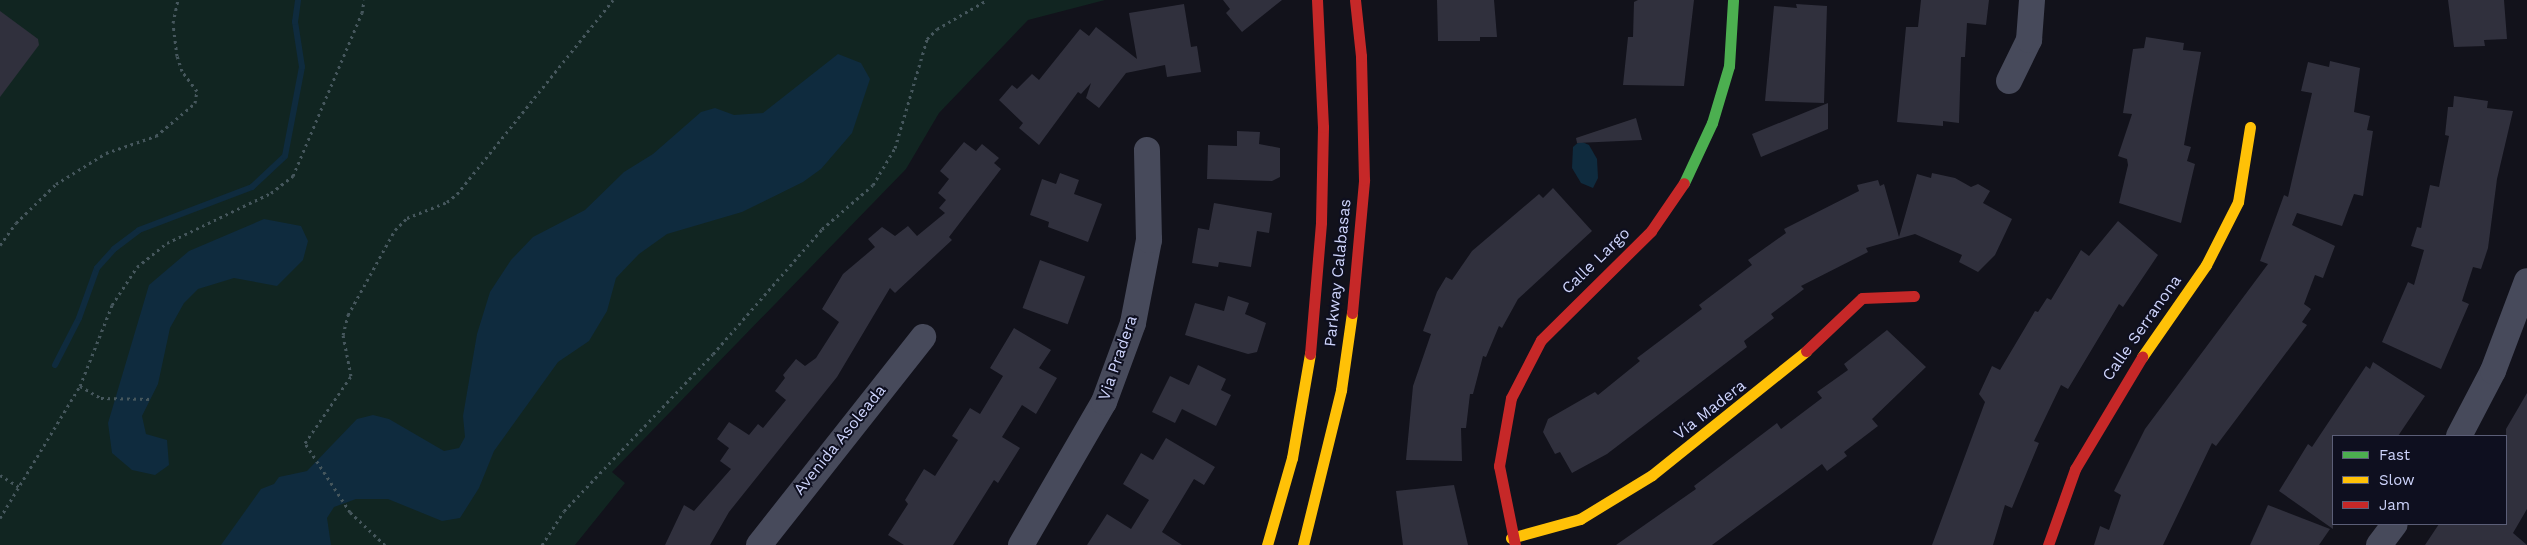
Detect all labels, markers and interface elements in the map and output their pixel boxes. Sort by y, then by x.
street label: Parkway Calabasas [1321,198,1355,348]
street label: Calle Largo [1558,224,1634,298]
street label: Calle Serranona [2098,272,2186,384]
street label: Via Pradera [1094,313,1142,403]
street label: Vía Madera [1670,376,1750,444]
street label: Avenida Asoleada [789,381,891,499]
legend [2332,435,2507,525]
text: Fast [2379,446,2410,464]
text: Slow [2379,471,2415,489]
text: Jam [2379,496,2410,514]

